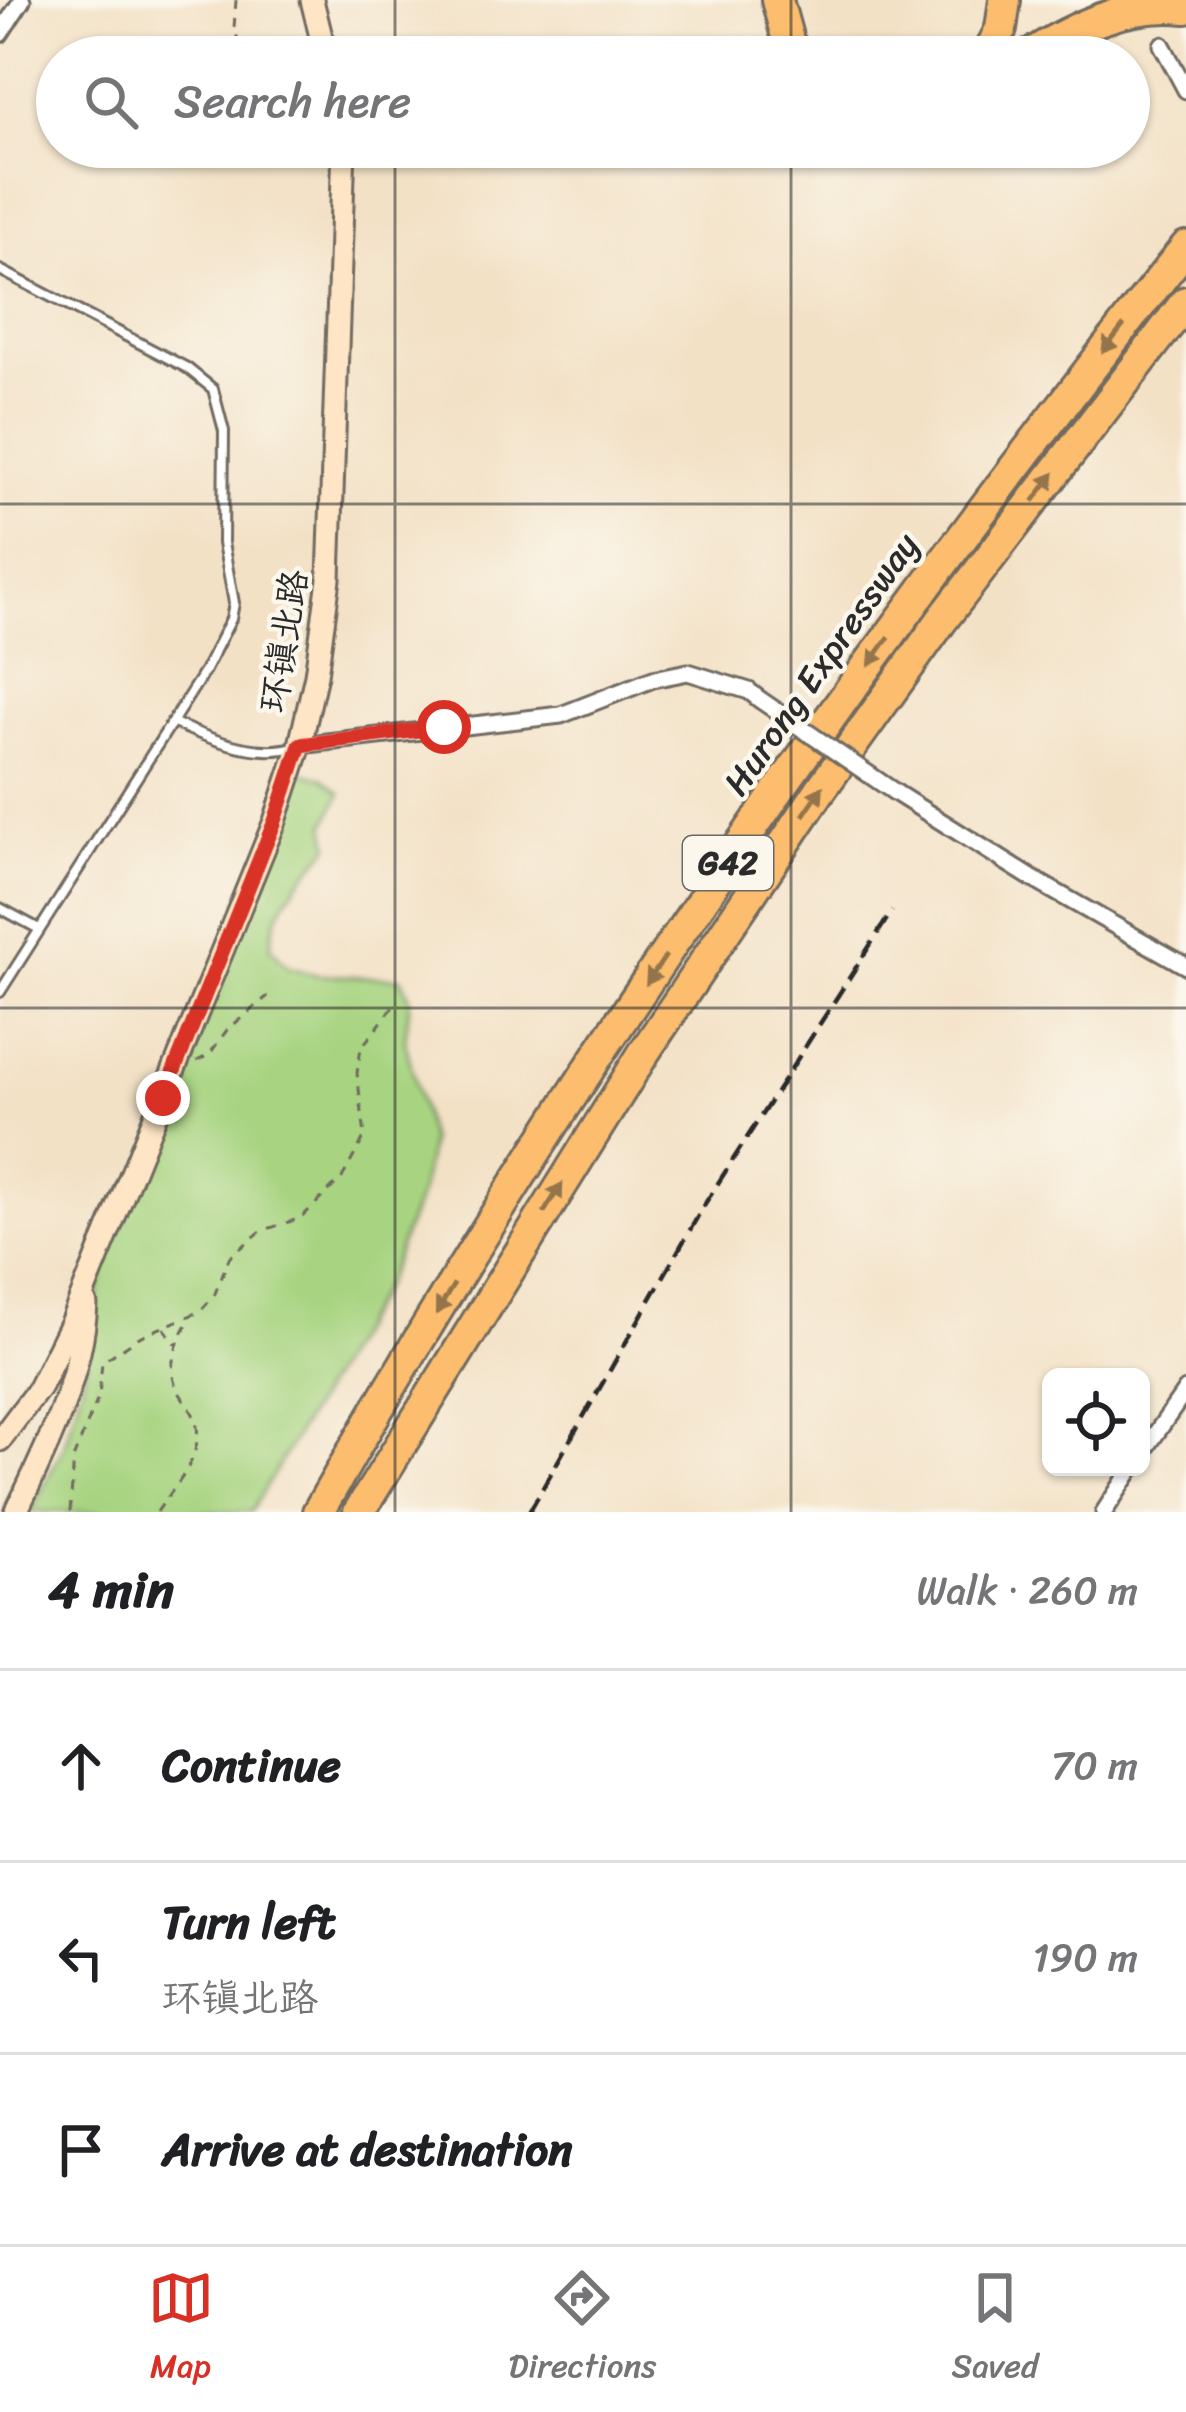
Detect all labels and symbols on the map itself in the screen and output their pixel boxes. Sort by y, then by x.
one-way arrow [1101,324,1126,355]
one-way arrow [1031,472,1056,503]
street label: Hurong Expressway [706,518,936,809]
street label: 环镇北路 [241,565,327,717]
one-way arrow [868,635,891,667]
route start [417,700,471,754]
one-way arrow [801,785,823,818]
road number: G42 [683,836,773,890]
one-way arrow [645,954,667,987]
route end [136,1071,190,1125]
one-way arrow [542,1181,563,1215]
one-way arrow [435,1282,456,1316]

